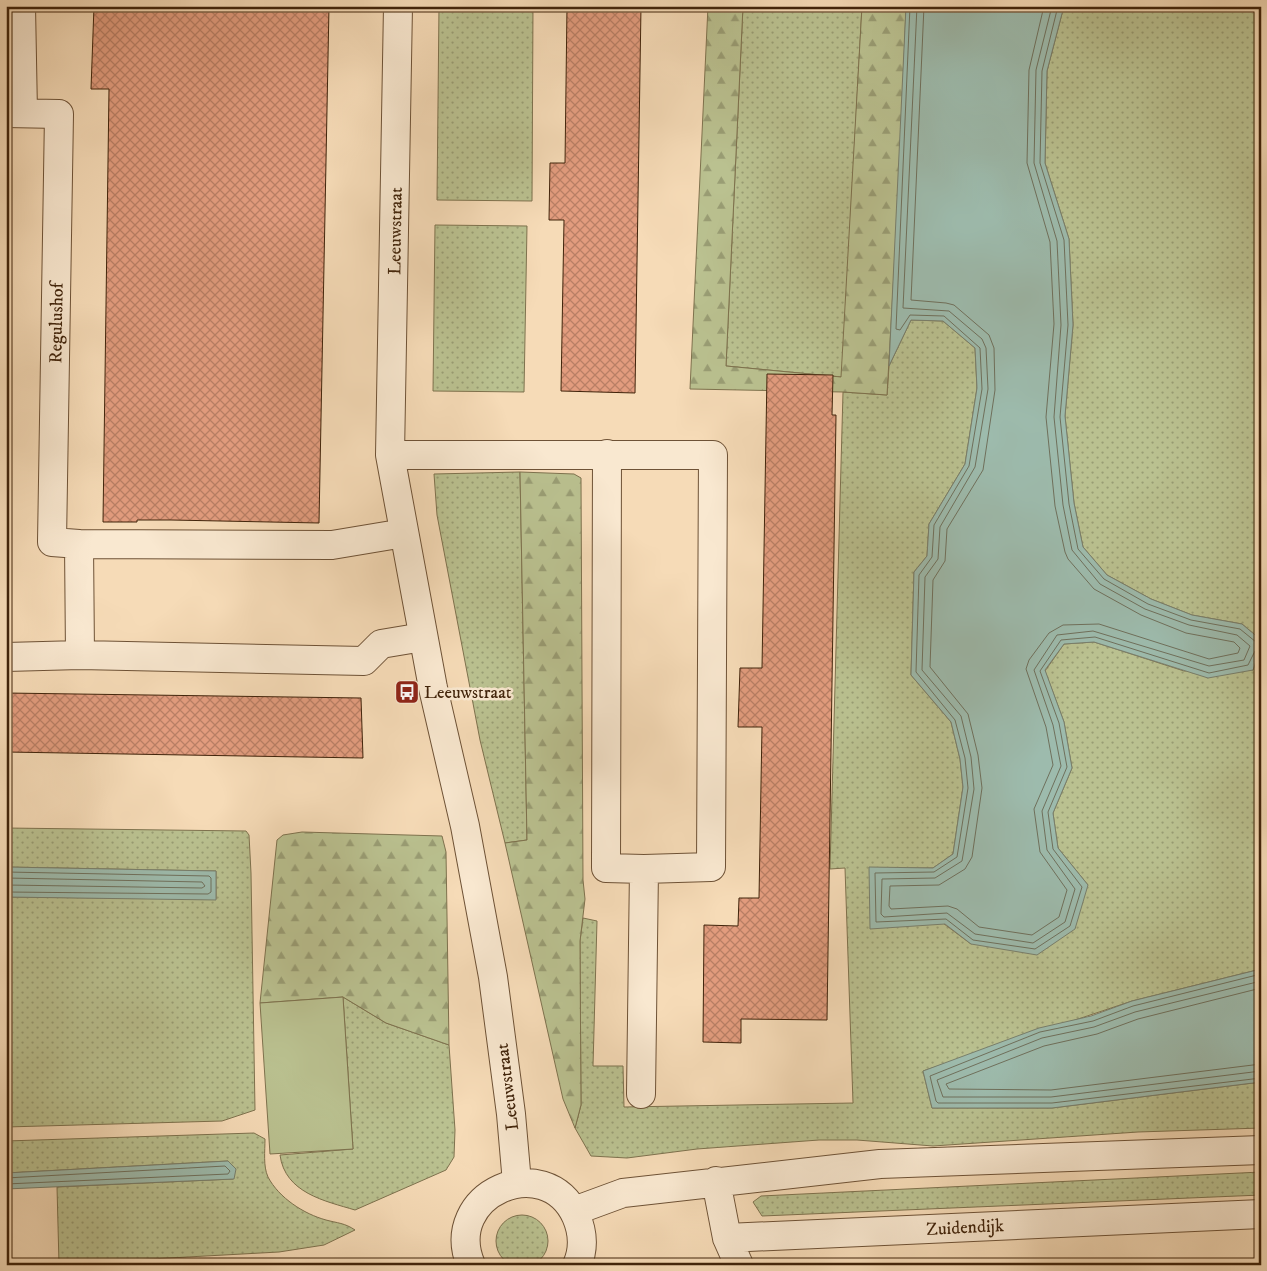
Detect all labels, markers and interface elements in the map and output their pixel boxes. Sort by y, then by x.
street label: Leeuwstraat [384,187,408,275]
street label: Regulushof [45,279,69,364]
bus stop icon: Leeuwstraat [394,679,420,705]
place label: Leeuwstraat [424,682,512,704]
street label: Leeuwstraat [492,1042,524,1132]
street label: Zuidendijk [926,1215,1004,1241]

